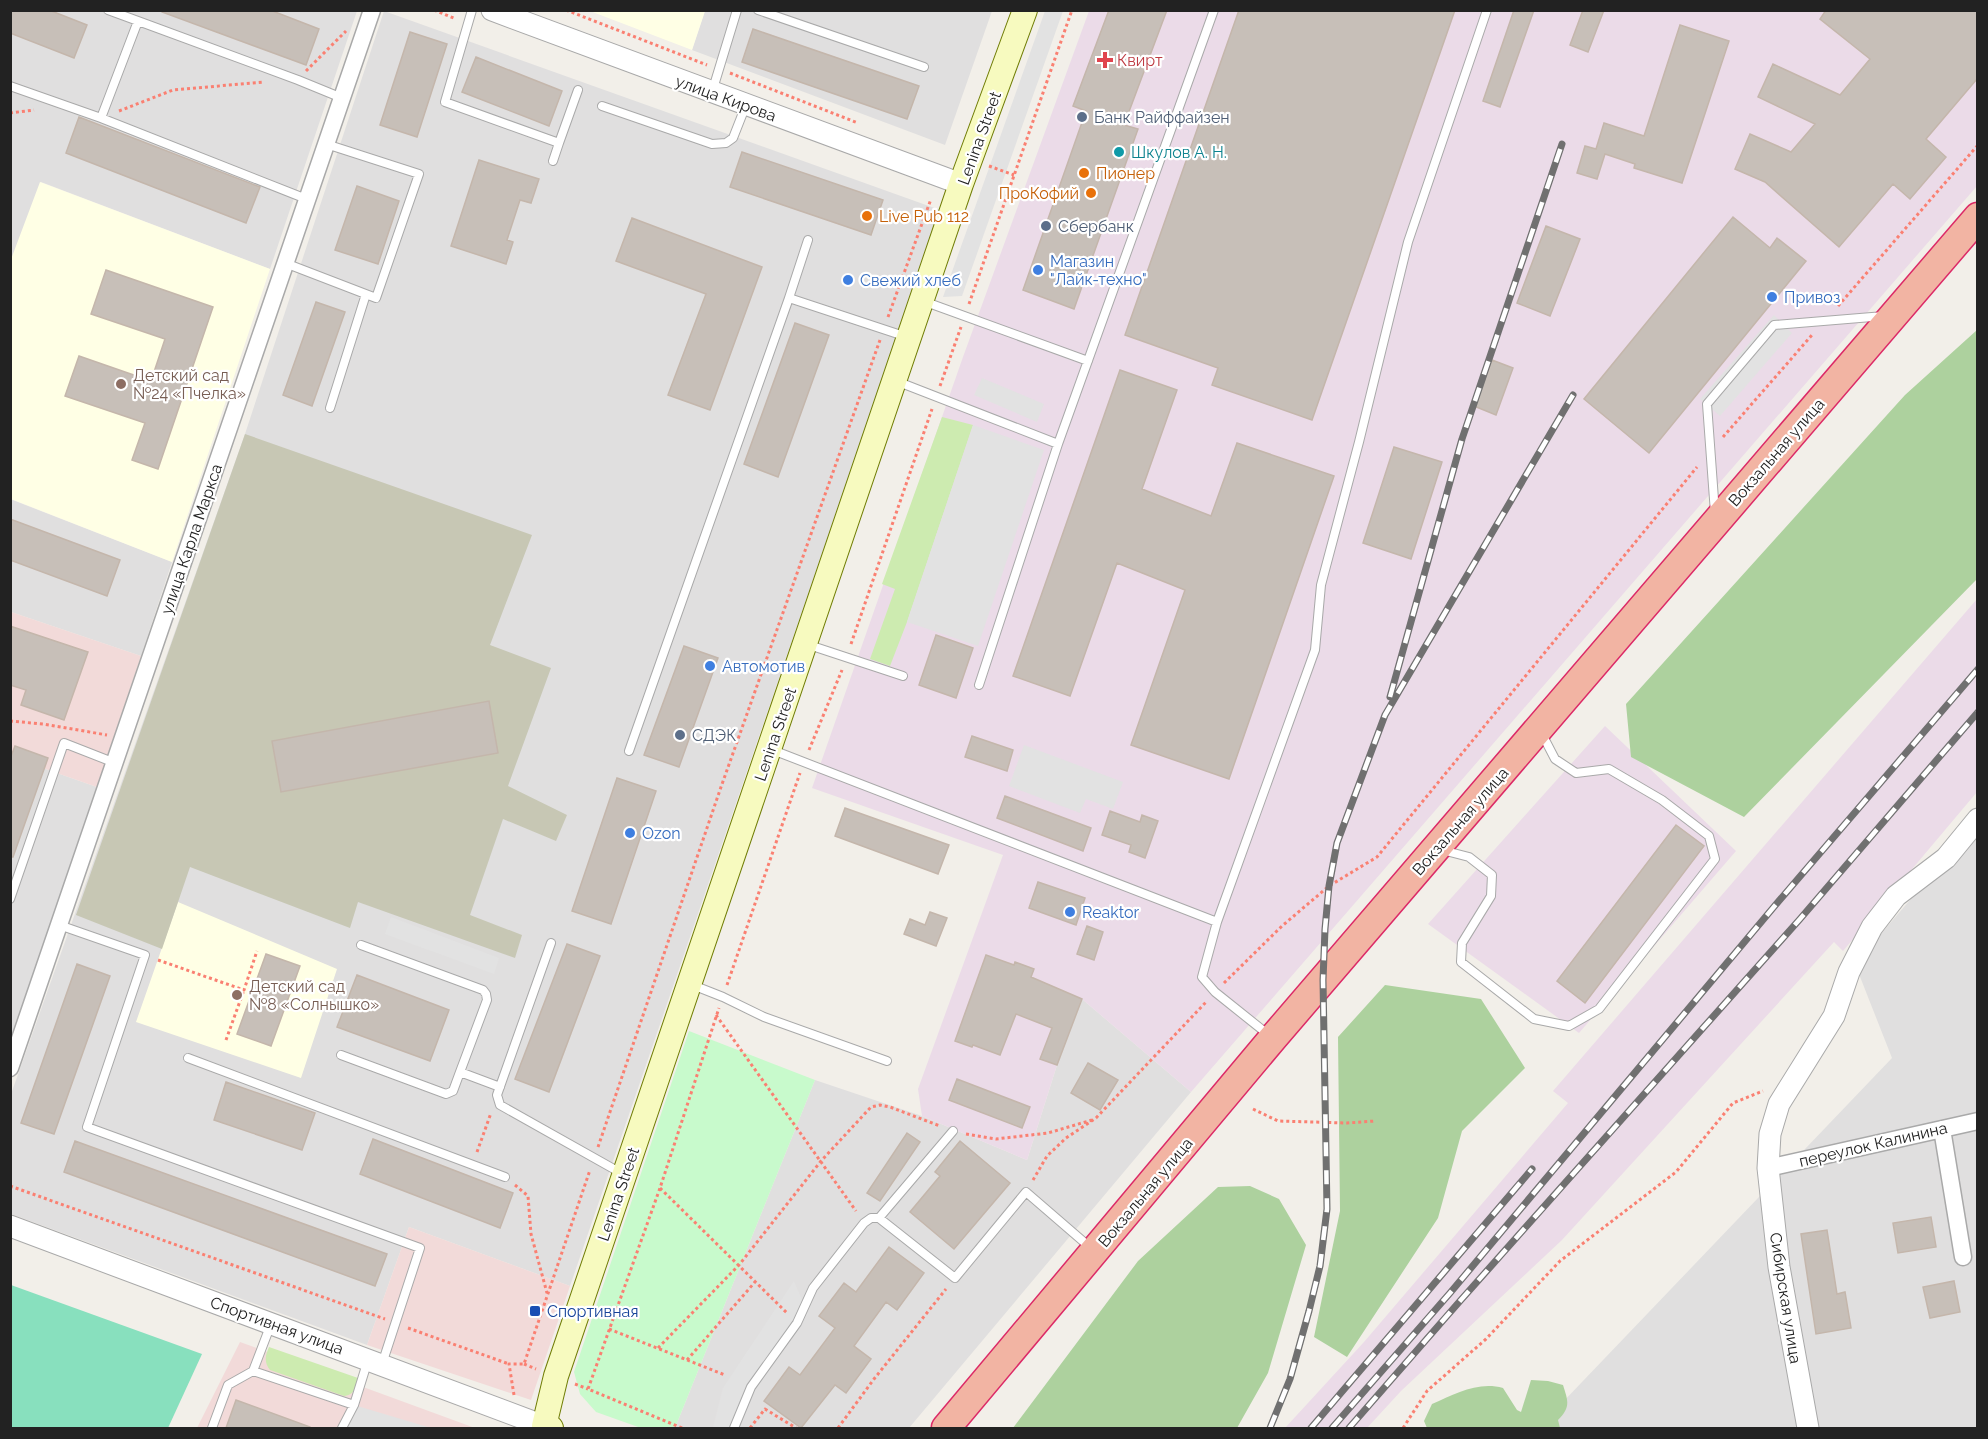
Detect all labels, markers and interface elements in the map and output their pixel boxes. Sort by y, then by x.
place label: Квирт [1117,51,1163,70]
marker: Квирт [1098,53,1112,67]
street label: улица Кирова [673,71,779,125]
street label: Lenina Street [954,88,1005,187]
place label: Банк Райффайзен [1094,108,1230,127]
marker: Банк Райффайзен [1075,110,1089,124]
place label: Шкулов А. Н. [1131,143,1227,162]
marker: Шкулов А. Н. [1112,145,1126,159]
place label: Пионер [1096,164,1155,183]
marker: Пионер [1077,166,1091,180]
place label: ПроКофий [999,184,1079,203]
marker: ПроКофий [1084,186,1098,200]
place label: Live Pub 112 [879,207,969,226]
marker: Live Pub 112 [860,209,874,223]
place label: Сбербанк [1058,217,1134,236]
marker: Сбербанк [1039,219,1053,233]
place label: Магазин "Лайк-техно" [1050,252,1147,289]
marker: Магазин "Лайк-техно" [1031,263,1045,277]
place label: Свежий хлеб [860,271,961,290]
marker: Свежий хлеб [841,273,855,287]
place label: Привоз [1784,288,1840,307]
marker: Привоз [1765,290,1779,304]
place label: Детский сад №24 «Пчелка» [133,366,246,403]
marker: Детский сад №24 «Пчелка» [114,377,128,391]
street label: Вокзальная улица [1724,394,1828,510]
street label: улица Карла Маркса [157,461,226,617]
place label: Автомотив [722,657,805,676]
marker: Автомотив [703,659,717,673]
street label: Lenina Street [751,684,801,784]
place label: СДЭК [692,726,736,745]
marker: СДЭК [673,728,687,742]
street label: Вокзальная улица [1408,763,1512,879]
place label: Ozon [642,824,681,843]
marker: Ozon [623,826,637,840]
place label: Reaktor [1082,903,1140,922]
marker: Reaktor [1063,905,1077,919]
place label: Детский сад №8 «Солнышко» [249,977,379,1014]
marker: Детский сад №8 «Солнышко» [230,988,244,1002]
street label: переулок Калинина [1797,1118,1949,1171]
street label: Вокзальная улица [1094,1134,1197,1251]
street label: Lenina Street [594,1144,644,1244]
street label: Сибирская улица [1766,1231,1805,1365]
street label: Спортивная улица [208,1293,346,1358]
place label: Спортивная [547,1302,639,1321]
marker: Спортивная [528,1304,542,1318]

